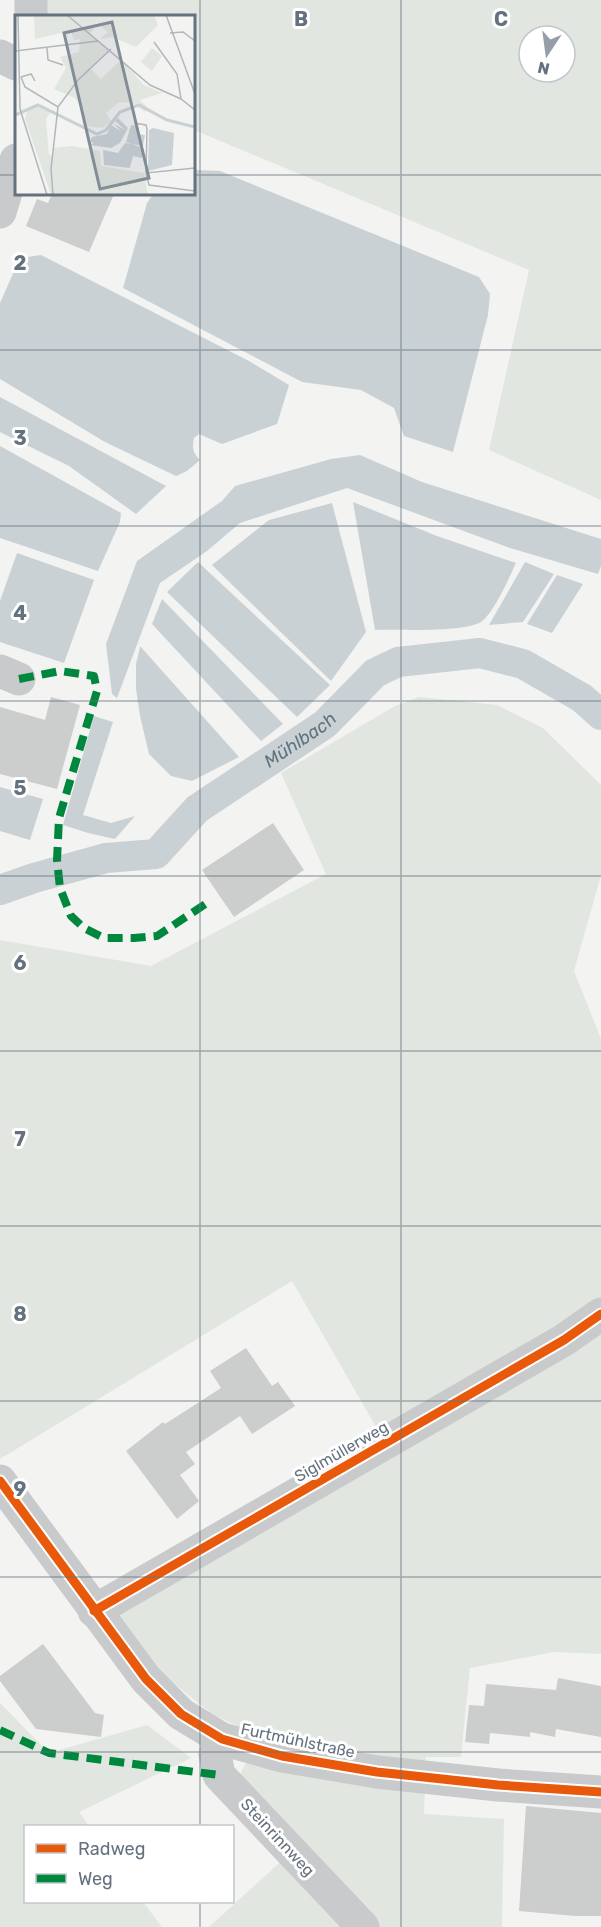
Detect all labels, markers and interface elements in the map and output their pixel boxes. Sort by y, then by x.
text: B [294,7,308,31]
text: C [494,7,508,31]
inset map [15,15,195,195]
north arrow [517,24,577,84]
text: N [536,58,551,79]
text: 2 [14,251,27,275]
text: 3 [13,426,27,450]
text: 4 [13,601,27,625]
water label: Mühlbach [260,708,341,772]
text: 5 [14,776,27,800]
text: 6 [13,951,27,975]
text: 7 [14,1127,26,1151]
text: 8 [13,1302,27,1326]
street label: Siglmüllerweg [291,1417,391,1486]
text: 9 [14,1477,27,1501]
street label: Furtmühlstraße [239,1719,357,1762]
street label: Steinrinnweg [237,1795,318,1880]
legend [24,1825,234,1903]
text: Radweg [78,1838,145,1860]
text: Weg [78,1868,113,1890]

